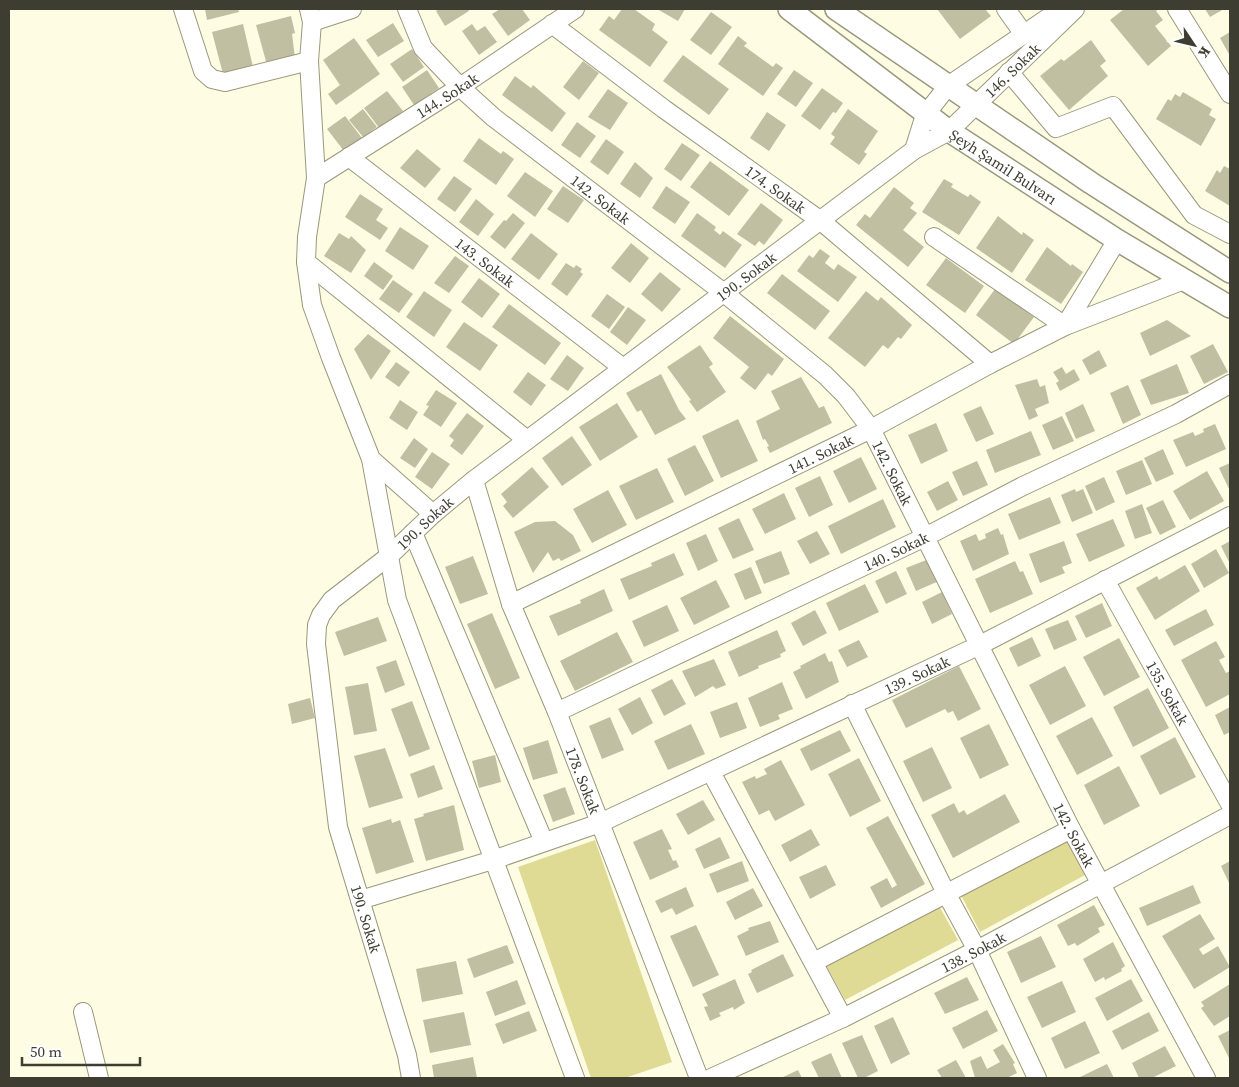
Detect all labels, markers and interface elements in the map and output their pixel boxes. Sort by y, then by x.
north arrow [1169,20,1219,70]
street label: 146. Sokak [979,37,1045,102]
text: K [1194,43,1216,62]
street label: 144. Sokak [412,67,483,123]
street label: Şeyh Şamil Bulvarı [945,124,1061,209]
street label: 174. Sokak [741,160,811,218]
street label: 142. Sokak [566,169,636,229]
street label: 143. Sokak [451,232,520,292]
street label: 190. Sokak [711,246,781,306]
street label: 141. Sokak [784,428,857,478]
street label: 142. Sokak [868,437,918,510]
street label: 190. Sokak [392,491,458,554]
street label: 140. Sokak [859,526,933,576]
street label: 139. Sokak [881,650,954,699]
street label: 135. Sokak [1142,657,1195,729]
street label: 178. Sokak [561,744,606,818]
street label: 142. Sokak [1049,799,1101,872]
street label: 190. Sokak [346,882,387,956]
street label: 138. Sokak [937,926,1010,977]
scale bar [22,1034,140,1066]
text: 50 m [30,1041,62,1062]

